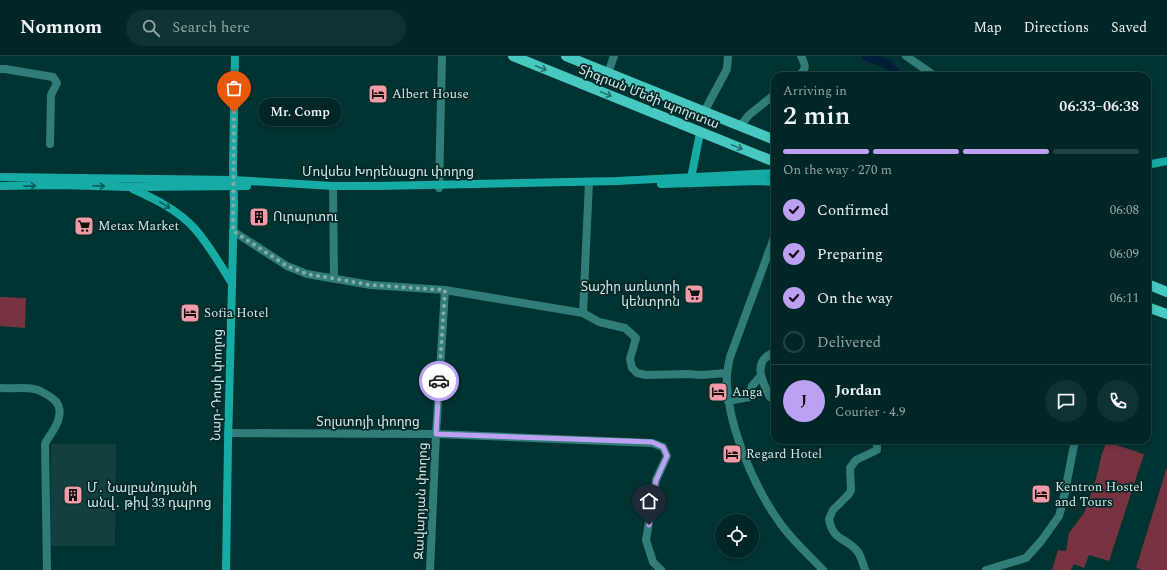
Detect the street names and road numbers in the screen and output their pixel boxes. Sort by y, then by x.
street label: Տիգրան Մեծի պողոտա [576,60,722,134]
street label: Մովսես Խորենացու փողոց [302,162,474,182]
street label: Նար-Դոսի փողոց [206,329,228,441]
street label: Տոլստոյի փողոց [316,412,420,432]
street label: Զավարյան փողոց [409,442,433,560]

